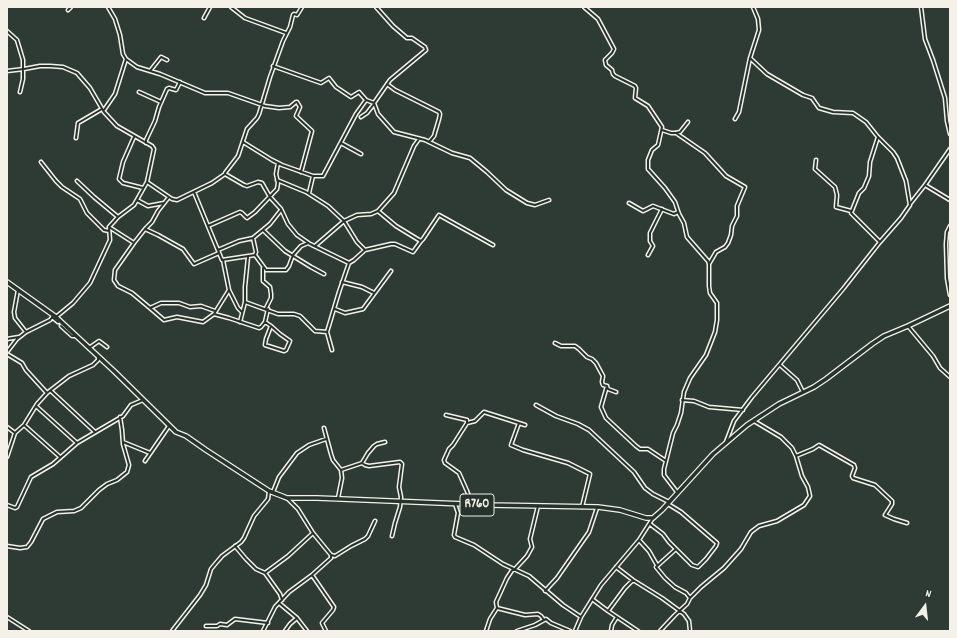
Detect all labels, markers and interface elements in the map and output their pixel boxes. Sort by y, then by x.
road number: R760 [460,494,494,516]
north arrow [905,586,945,626]
text: N [923,586,933,603]

